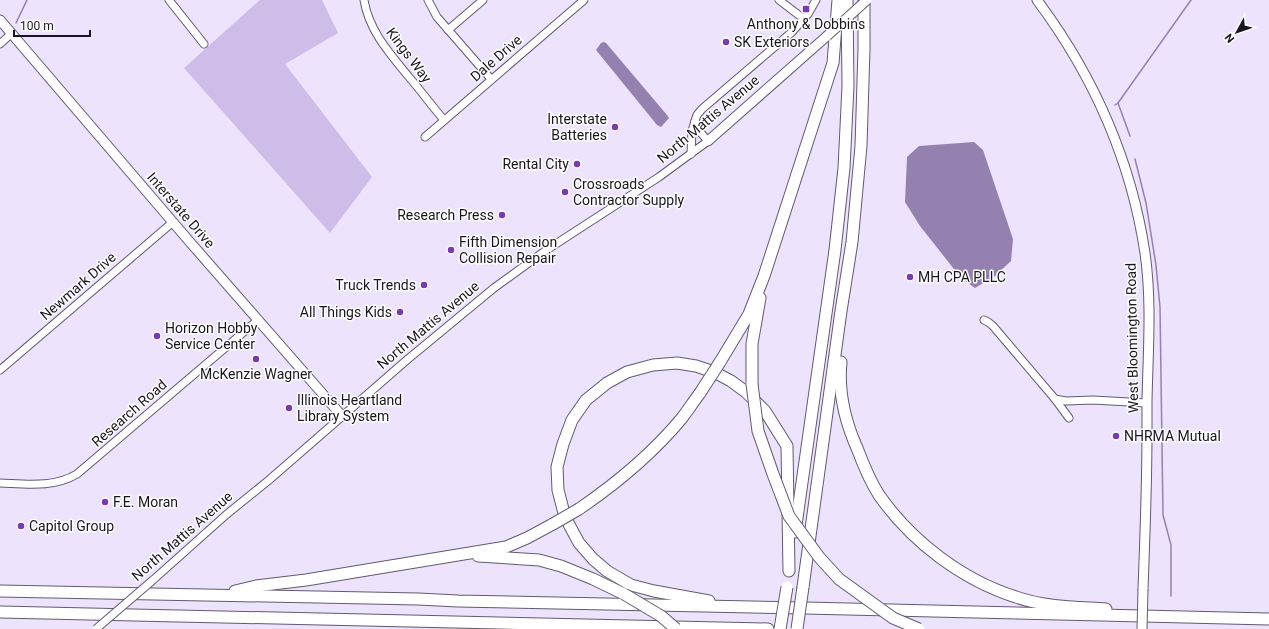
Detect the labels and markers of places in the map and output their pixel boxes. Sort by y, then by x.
marker: Anthony & Dobbins [801,4,811,14]
place label: Anthony & Dobbins [747,16,865,32]
place label: SK Exteriors [734,34,810,50]
marker: SK Exteriors [721,37,731,47]
place label: Interstate Batteries [547,111,607,143]
marker: Interstate Batteries [610,122,620,132]
place label: Rental City [502,156,569,172]
marker: Rental City [572,159,582,169]
place label: Crossroads Contractor Supply [573,176,685,208]
marker: Crossroads Contractor Supply [560,187,570,197]
place label: Research Press [397,207,494,223]
marker: Research Press [497,210,507,220]
place label: Fifth Dimension Collision Repair [459,234,557,266]
marker: Fifth Dimension Collision Repair [446,245,456,255]
place label: MH CPA PLLC [918,269,1006,285]
marker: MH CPA PLLC [905,272,915,282]
place label: Truck Trends [335,277,416,293]
marker: Truck Trends [419,280,429,290]
place label: All Things Kids [300,304,392,320]
marker: All Things Kids [395,307,405,317]
place label: Horizon Hobby Service Center [165,320,258,352]
marker: Horizon Hobby Service Center [152,331,162,341]
marker: McKenzie Wagner [251,354,261,364]
place label: McKenzie Wagner [200,366,312,382]
place label: Illinois Heartland Library System [297,392,402,424]
marker: Illinois Heartland Library System [284,403,294,413]
place label: NHRMA Mutual [1124,428,1221,444]
marker: NHRMA Mutual [1111,431,1121,441]
place label: F.E. Moran [113,494,178,510]
marker: F.E. Moran [100,497,110,507]
place label: Capitol Group [29,518,114,534]
marker: Capitol Group [16,521,26,531]

